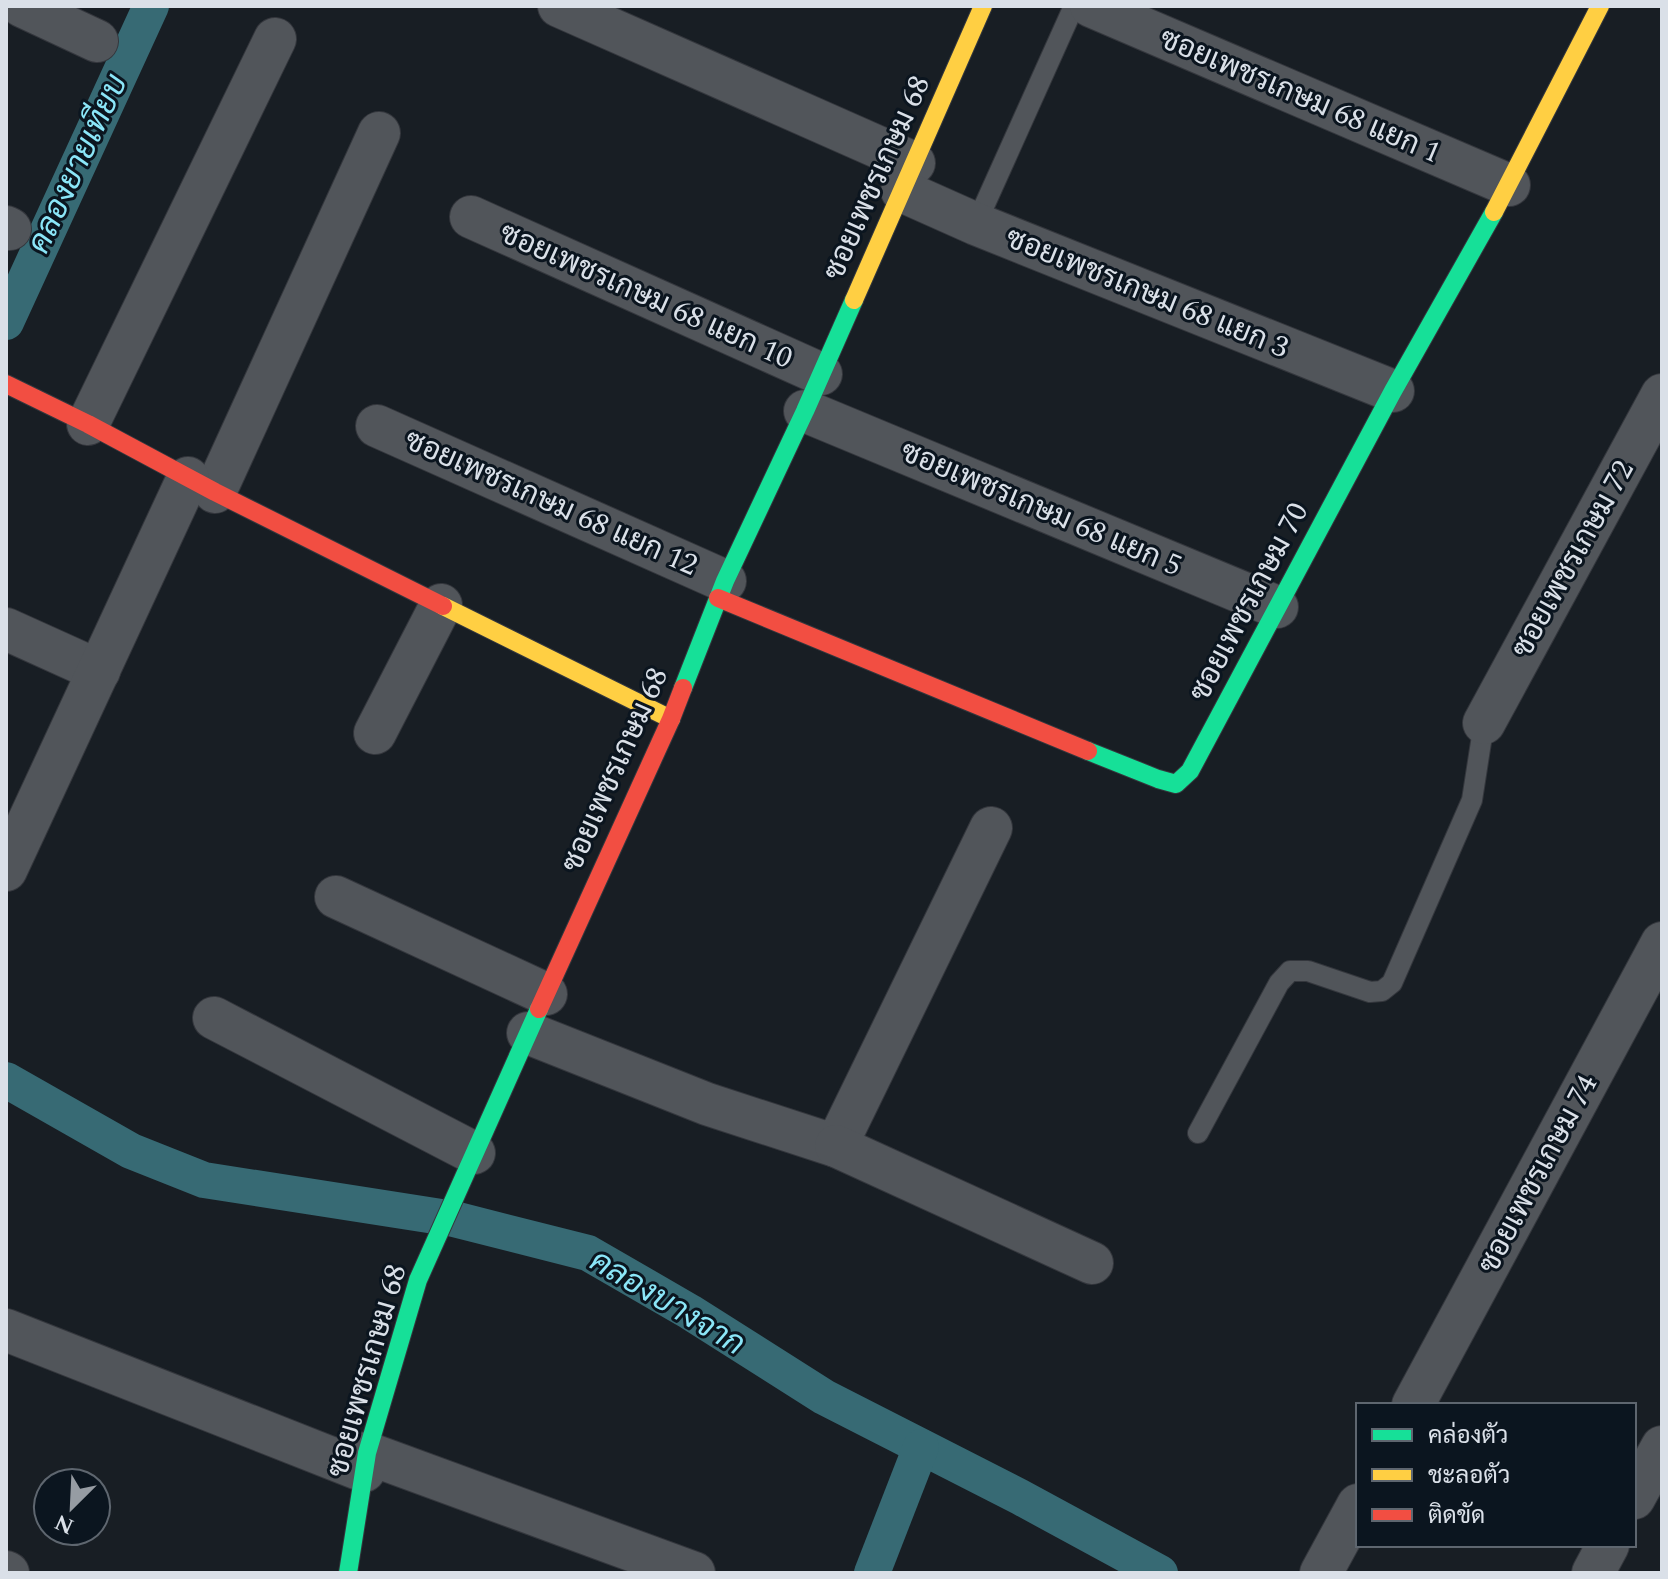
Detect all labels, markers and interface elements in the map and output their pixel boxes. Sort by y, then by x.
street label: ซอยเพชรเกษม 68 แยก 1 [1152,16,1448,176]
water label: คลองยายเทียบ [15,66,141,262]
street label: ซอยเพชรเกษม 68 [811,68,943,288]
street label: ซอยเพชรเกษม 68 แยก 10 [492,211,800,381]
street label: ซอยเพชรเกษม 68 แยก 3 [999,215,1295,371]
street label: ซอยเพชรเกษม 68 แยก 12 [397,418,705,588]
street label: ซอยเพชรเกษม 68 แยก 5 [893,429,1189,589]
street label: ซอยเพชรเกษม 72 [1500,452,1646,666]
street label: ซอยเพชรเกษม 70 [1177,494,1321,710]
street label: ซอยเพชรเกษม 68 [549,660,681,880]
street label: ซอยเพชรเกษม 74 [1466,1066,1610,1282]
water label: คลองบางจาก [580,1237,754,1369]
street label: ซอยเพชรเกษม 68 [315,1259,419,1483]
legend [1356,1403,1636,1547]
text: คล่องตัว [1428,1418,1508,1454]
text: ชะลอตัว [1428,1458,1510,1494]
north arrow [32,1467,112,1547]
text: ติดขัด [1428,1498,1485,1534]
text: N [50,1505,79,1543]

